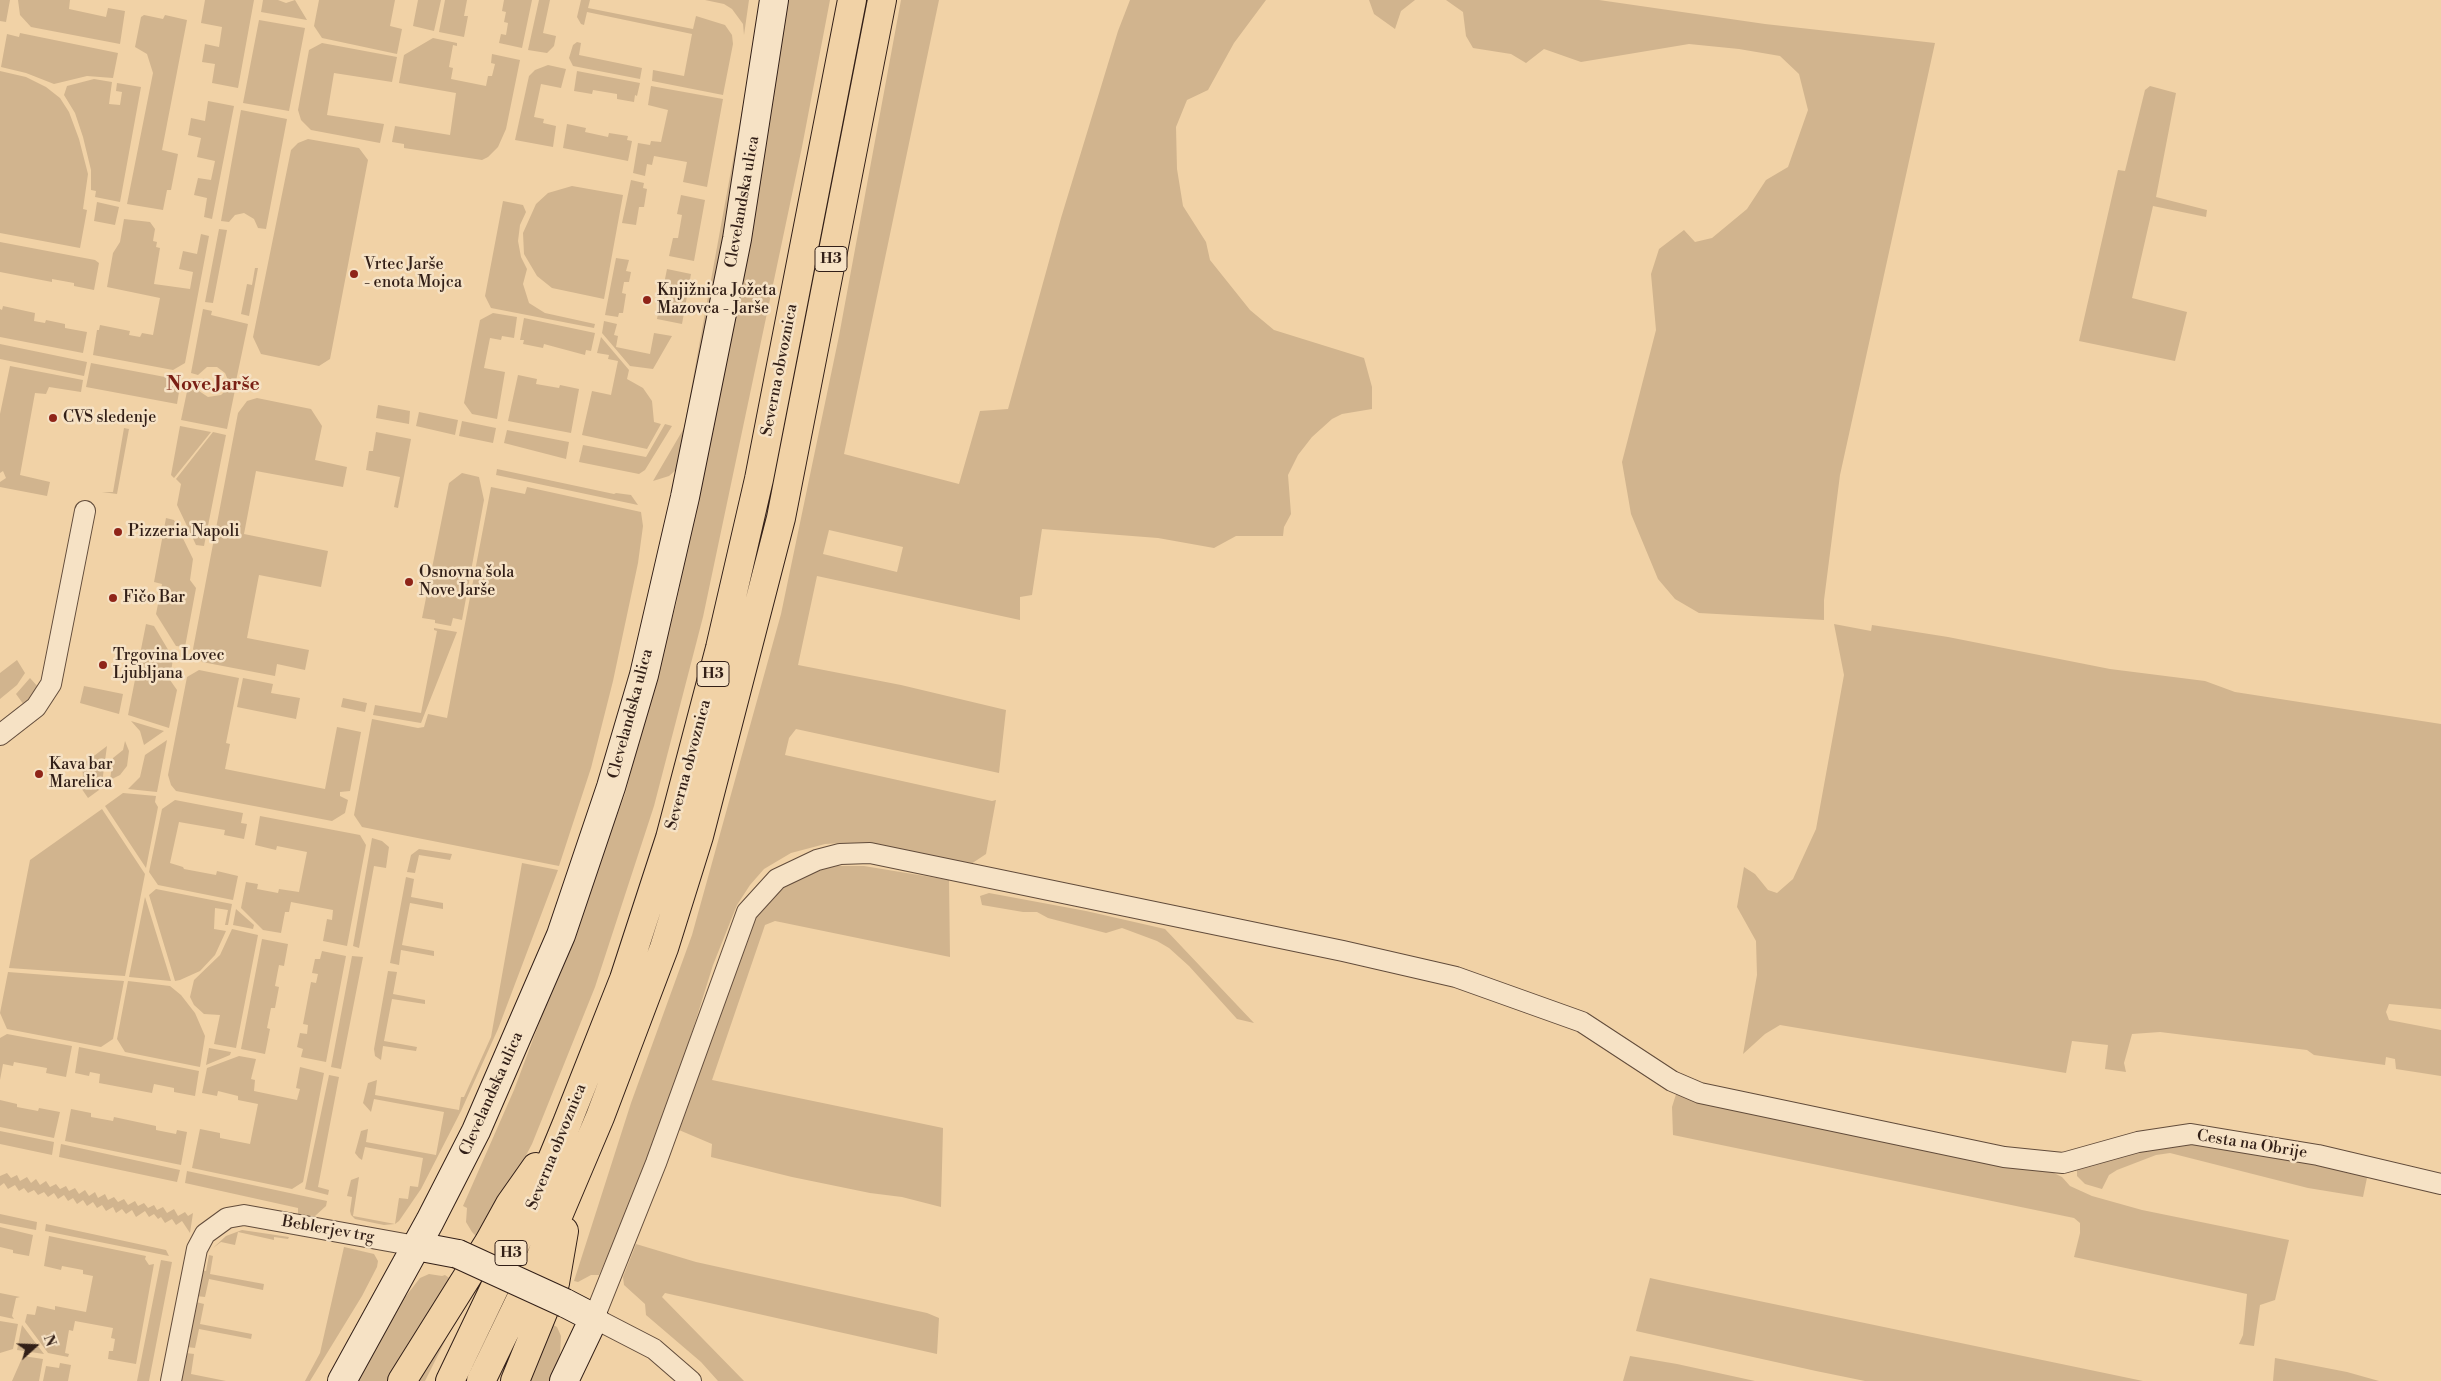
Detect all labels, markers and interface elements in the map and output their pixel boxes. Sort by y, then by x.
street label: Clevelandska ulica [722,135,764,269]
road number: H3 [815,246,847,272]
place label: Vrtec Jarše - enota Mojca [364,255,462,293]
marker: Vrtec Jarše - enota Mojca [348,268,360,280]
place label: Knjižnica Jožeta Mazovca - Jarše [657,281,776,319]
marker: Knjižnica Jožeta Mazovca - Jarše [641,294,653,306]
street label: Severna obvoznica [758,302,802,438]
district label: Nove Jarše [166,374,260,396]
place label: CVS sledenje [63,408,156,428]
marker: CVS sledenje [47,412,59,424]
place label: Pizzeria Napoli [128,522,240,542]
marker: Pizzeria Napoli [112,526,124,538]
place label: Osnovna šola Nove Jarše [419,563,514,601]
marker: Osnovna šola Nove Jarše [403,576,415,588]
place label: Fičo Bar [123,588,185,608]
marker: Fičo Bar [107,592,119,604]
place label: Trgovina Lovec Ljubljana [113,646,225,684]
street label: Clevelandska ulica [604,647,658,781]
marker: Trgovina Lovec Ljubljana [97,659,109,671]
road number: H3 [697,662,729,686]
street label: Severna obvoznica [662,698,716,832]
place label: Kava bar Marelica [49,755,113,793]
marker: Kava bar Marelica [33,768,45,780]
street label: Clevelandska ulica [456,1029,528,1159]
street label: Severna obvoznica [523,1081,591,1213]
street label: Cesta na Obrije [2195,1127,2309,1163]
street label: Beblerjev trg [280,1212,376,1248]
road number: H3 [495,1240,527,1266]
north arrow [10,1321,60,1371]
text: N [39,1333,59,1349]

